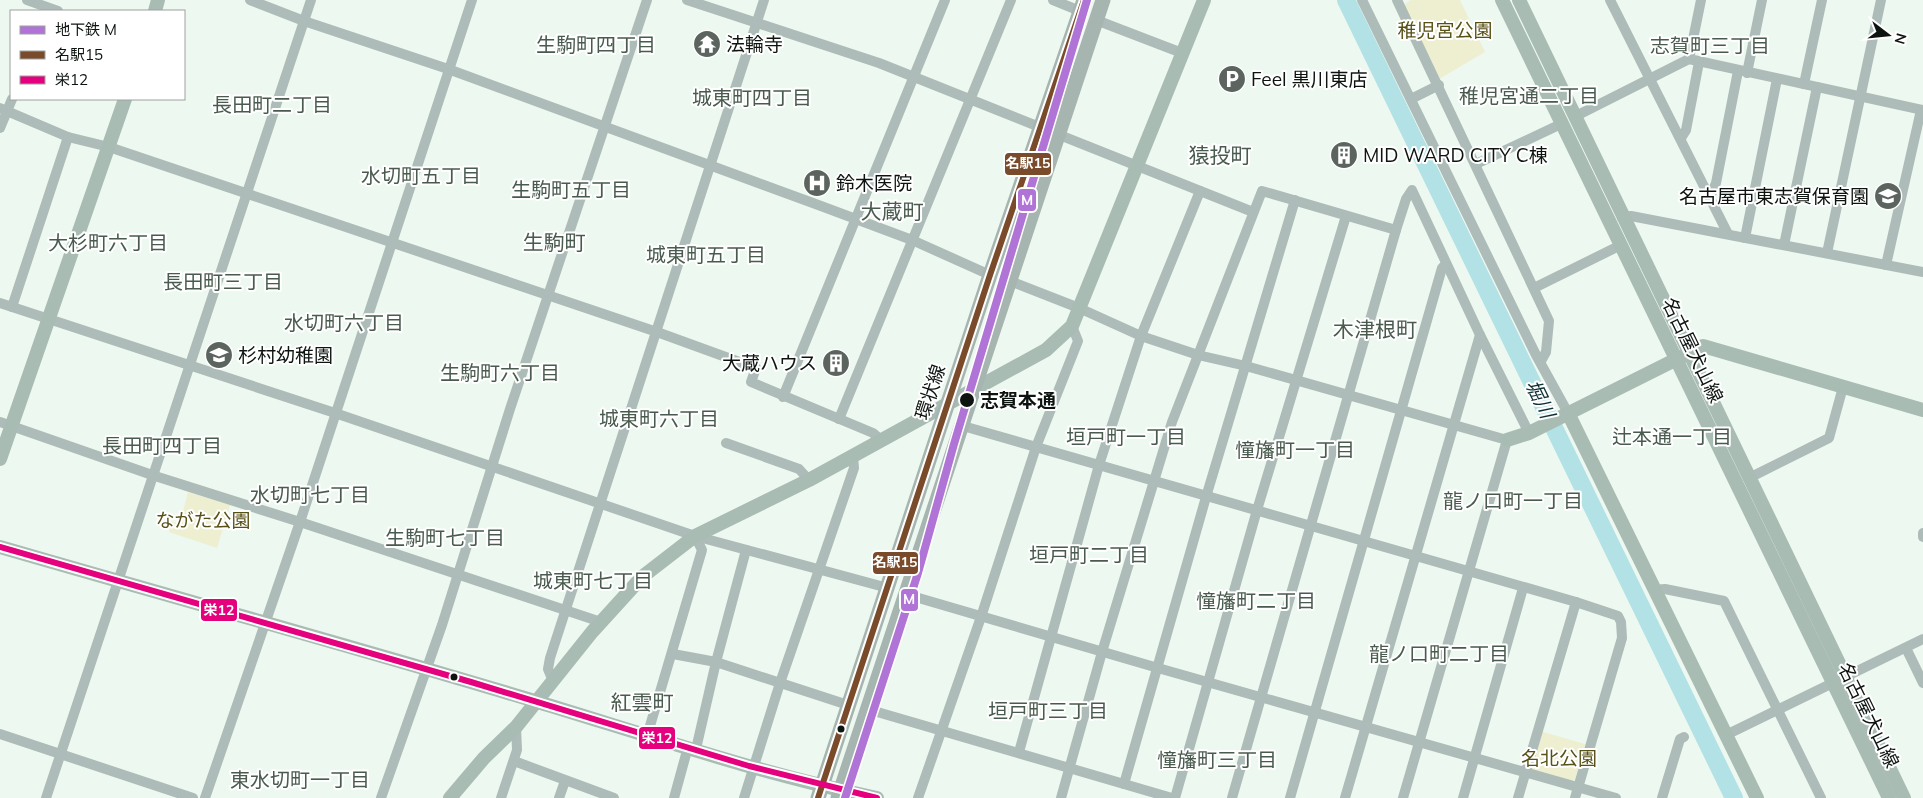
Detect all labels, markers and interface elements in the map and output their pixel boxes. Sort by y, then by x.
legend [10,10,185,100]
north arrow [1863,10,1913,60]
park label: 稚児宮公園 [1397,18,1493,42]
text: 地下鉄 M [55,20,117,39]
temple icon: 法輪寺 [692,29,722,59]
text: N [1890,31,1911,46]
district label: 生駒町四丁目 [536,32,656,57]
place label: 法輪寺 [726,32,783,56]
district label: 志賀町三丁目 [1650,33,1770,58]
text: 名駅15 [55,45,103,64]
parking icon: Feel 黒川東店 [1217,64,1247,94]
place label: Feel 黒川東店 [1251,67,1367,91]
text: 栄12 [55,70,88,89]
district label: 稚児宮通二丁目 [1459,83,1599,108]
district label: 城東町四丁目 [692,85,812,110]
district label: 長田町二丁目 [212,92,332,117]
building icon: MID WARD CITY C棟 [1329,140,1359,170]
district label: 猿投町 [1189,142,1252,168]
place label: MID WARD CITY C棟 [1363,143,1548,167]
line badge: 名駅15 [1004,152,1052,176]
text: 名駅15 [1006,154,1050,172]
district label: 水切町五丁目 [361,163,481,188]
hospital icon: 鈴木医院 [802,168,832,198]
place label: 鈴木医院 [836,171,912,195]
district label: 生駒町五丁目 [511,177,631,202]
school or university icon: 名古屋市東志賀保育園 [1873,181,1903,211]
place label: 名古屋市東志賀保育園 [1679,184,1869,208]
line badge: M [1017,188,1037,212]
text: M [1021,191,1033,209]
district label: 大蔵町 [861,198,924,224]
district label: 生駒町 [523,229,586,255]
district label: 大杉町六丁目 [48,230,168,255]
district label: 城東町五丁目 [646,242,766,267]
district label: 長田町三丁目 [163,269,283,294]
street label: 名古屋犬山線 [1657,294,1729,406]
district label: 水切町六丁目 [284,310,404,335]
district label: 木津根町 [1333,316,1417,342]
school or university icon: 杉村幼稚園 [204,340,234,370]
place label: 杉村幼稚園 [238,343,333,367]
building icon: 大蔵ハウス [821,348,851,378]
place label: 大蔵ハウス [722,351,817,375]
district label: 生駒町六丁目 [440,360,560,385]
street label: 環状線 [910,361,950,423]
water label: 堀川 [1520,375,1561,424]
place label: 志賀本通 [980,388,1056,412]
marker: 志賀本通 [958,391,976,409]
district label: 城東町六丁目 [599,406,719,431]
district label: 垣戸町一丁目 [1066,424,1186,449]
district label: 辻本通一丁目 [1612,424,1732,449]
district label: 長田町四丁目 [102,433,222,458]
district label: 憧旛町一丁目 [1235,437,1355,462]
district label: 水切町七丁目 [250,482,370,507]
district label: 龍ノ口町一丁目 [1443,488,1583,513]
park label: ながた公園 [155,508,251,532]
district label: 生駒町七丁目 [385,525,505,550]
district label: 垣戸町二丁目 [1029,542,1149,567]
line badge: 名駅15 [872,551,919,575]
text: 名駅15 [873,553,917,571]
district label: 城東町七丁目 [533,568,653,593]
line badge: M [900,588,919,612]
district label: 憧旛町二丁目 [1196,588,1316,613]
text: M [903,590,915,608]
line badge: 栄12 [200,598,238,622]
text: 栄12 [204,601,234,619]
district label: 龍ノ口町二丁目 [1369,641,1509,666]
street label: 名古屋犬山線 [1833,659,1905,771]
unlabelled marker [449,672,459,682]
district label: 紅雲町 [611,689,674,715]
district label: 垣戸町三丁目 [988,698,1108,723]
unlabelled marker [836,724,846,734]
line badge: 栄12 [638,726,676,750]
text: 栄12 [642,729,672,747]
park label: 名北公園 [1521,746,1597,770]
district label: 憧旛町三丁目 [1157,747,1277,772]
district label: 東水切町一丁目 [230,767,370,792]

